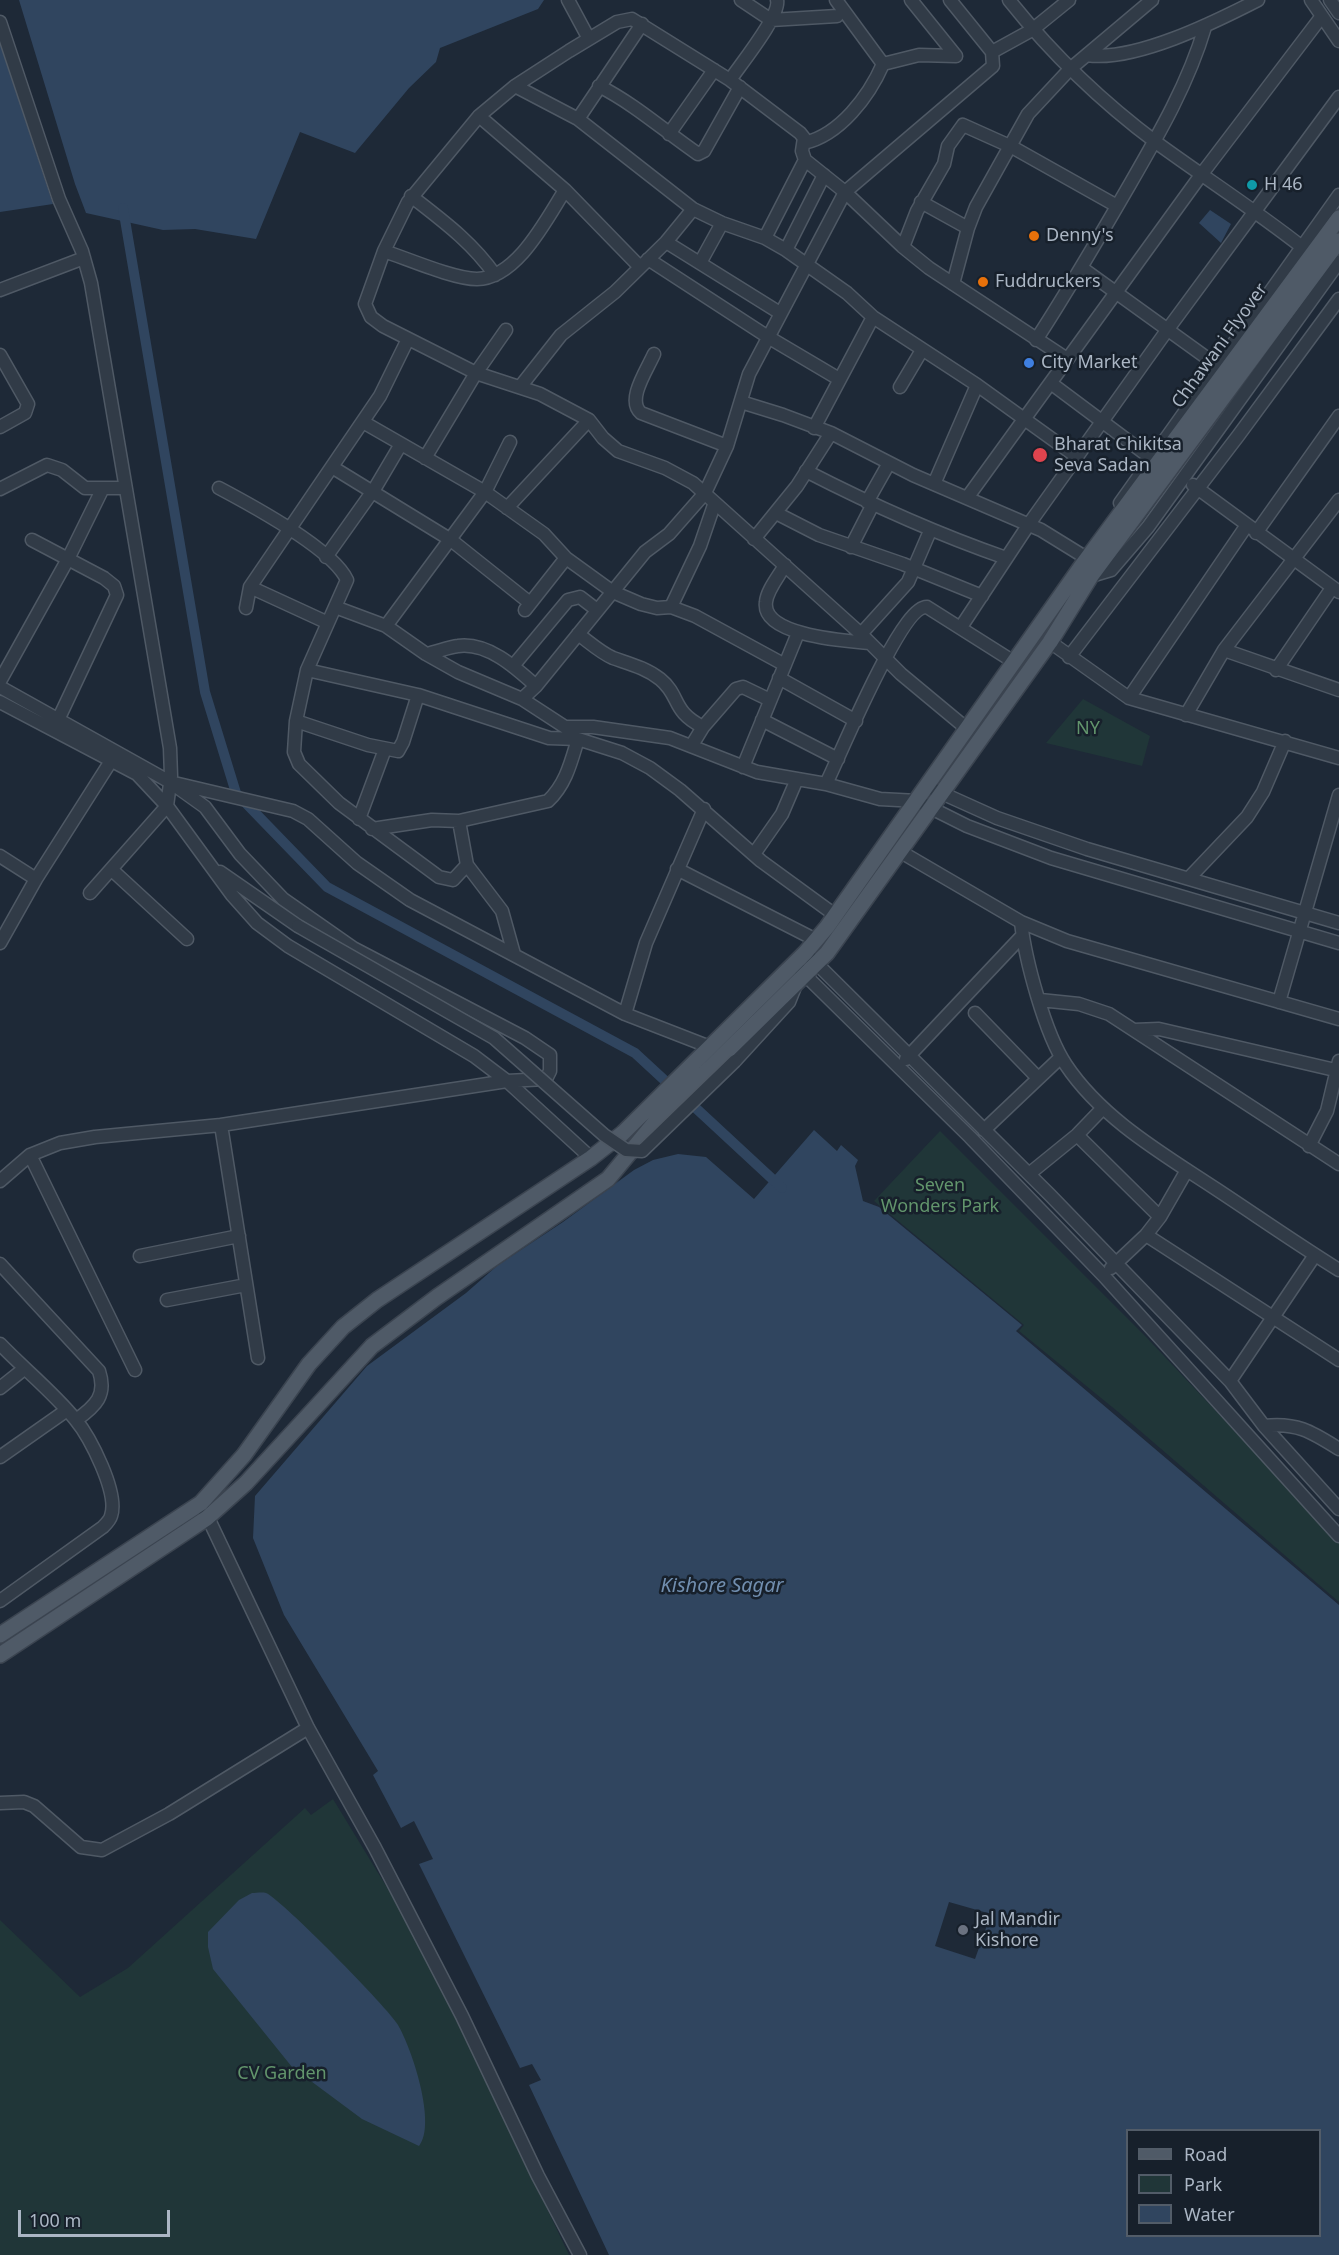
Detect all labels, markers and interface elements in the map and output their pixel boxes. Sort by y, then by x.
place label: H 46 [1264,174,1303,196]
marker: H 46 [1245,178,1259,192]
place label: Denny's [1046,225,1114,247]
marker: Denny's [1027,229,1041,243]
place label: Fuddruckers [995,271,1101,293]
marker: Fuddruckers [976,275,990,289]
street label: Chhawani Flyover [1168,279,1272,413]
place label: City Market [1041,352,1137,374]
marker: City Market [1022,356,1036,370]
place label: Bharat Chikitsa Seva Sadan [1054,434,1182,476]
marker: Bharat Chikitsa Seva Sadan [1031,446,1049,464]
park label: NY [1076,718,1100,740]
park label: Seven Wonders Park [881,1175,999,1218]
water label: Kishore Sagar [661,1574,783,1598]
place label: Jal Mandir Kishore [975,1909,1060,1952]
marker: Jal Mandir Kishore [956,1923,970,1937]
park label: CV Garden [237,2063,327,2085]
legend [1126,2129,1321,2237]
text: Road [1184,2142,1227,2166]
text: Park [1184,2172,1222,2196]
scale bar [21,2198,172,2236]
text: Water [1184,2202,1235,2226]
text: 100 m [29,2208,81,2232]

